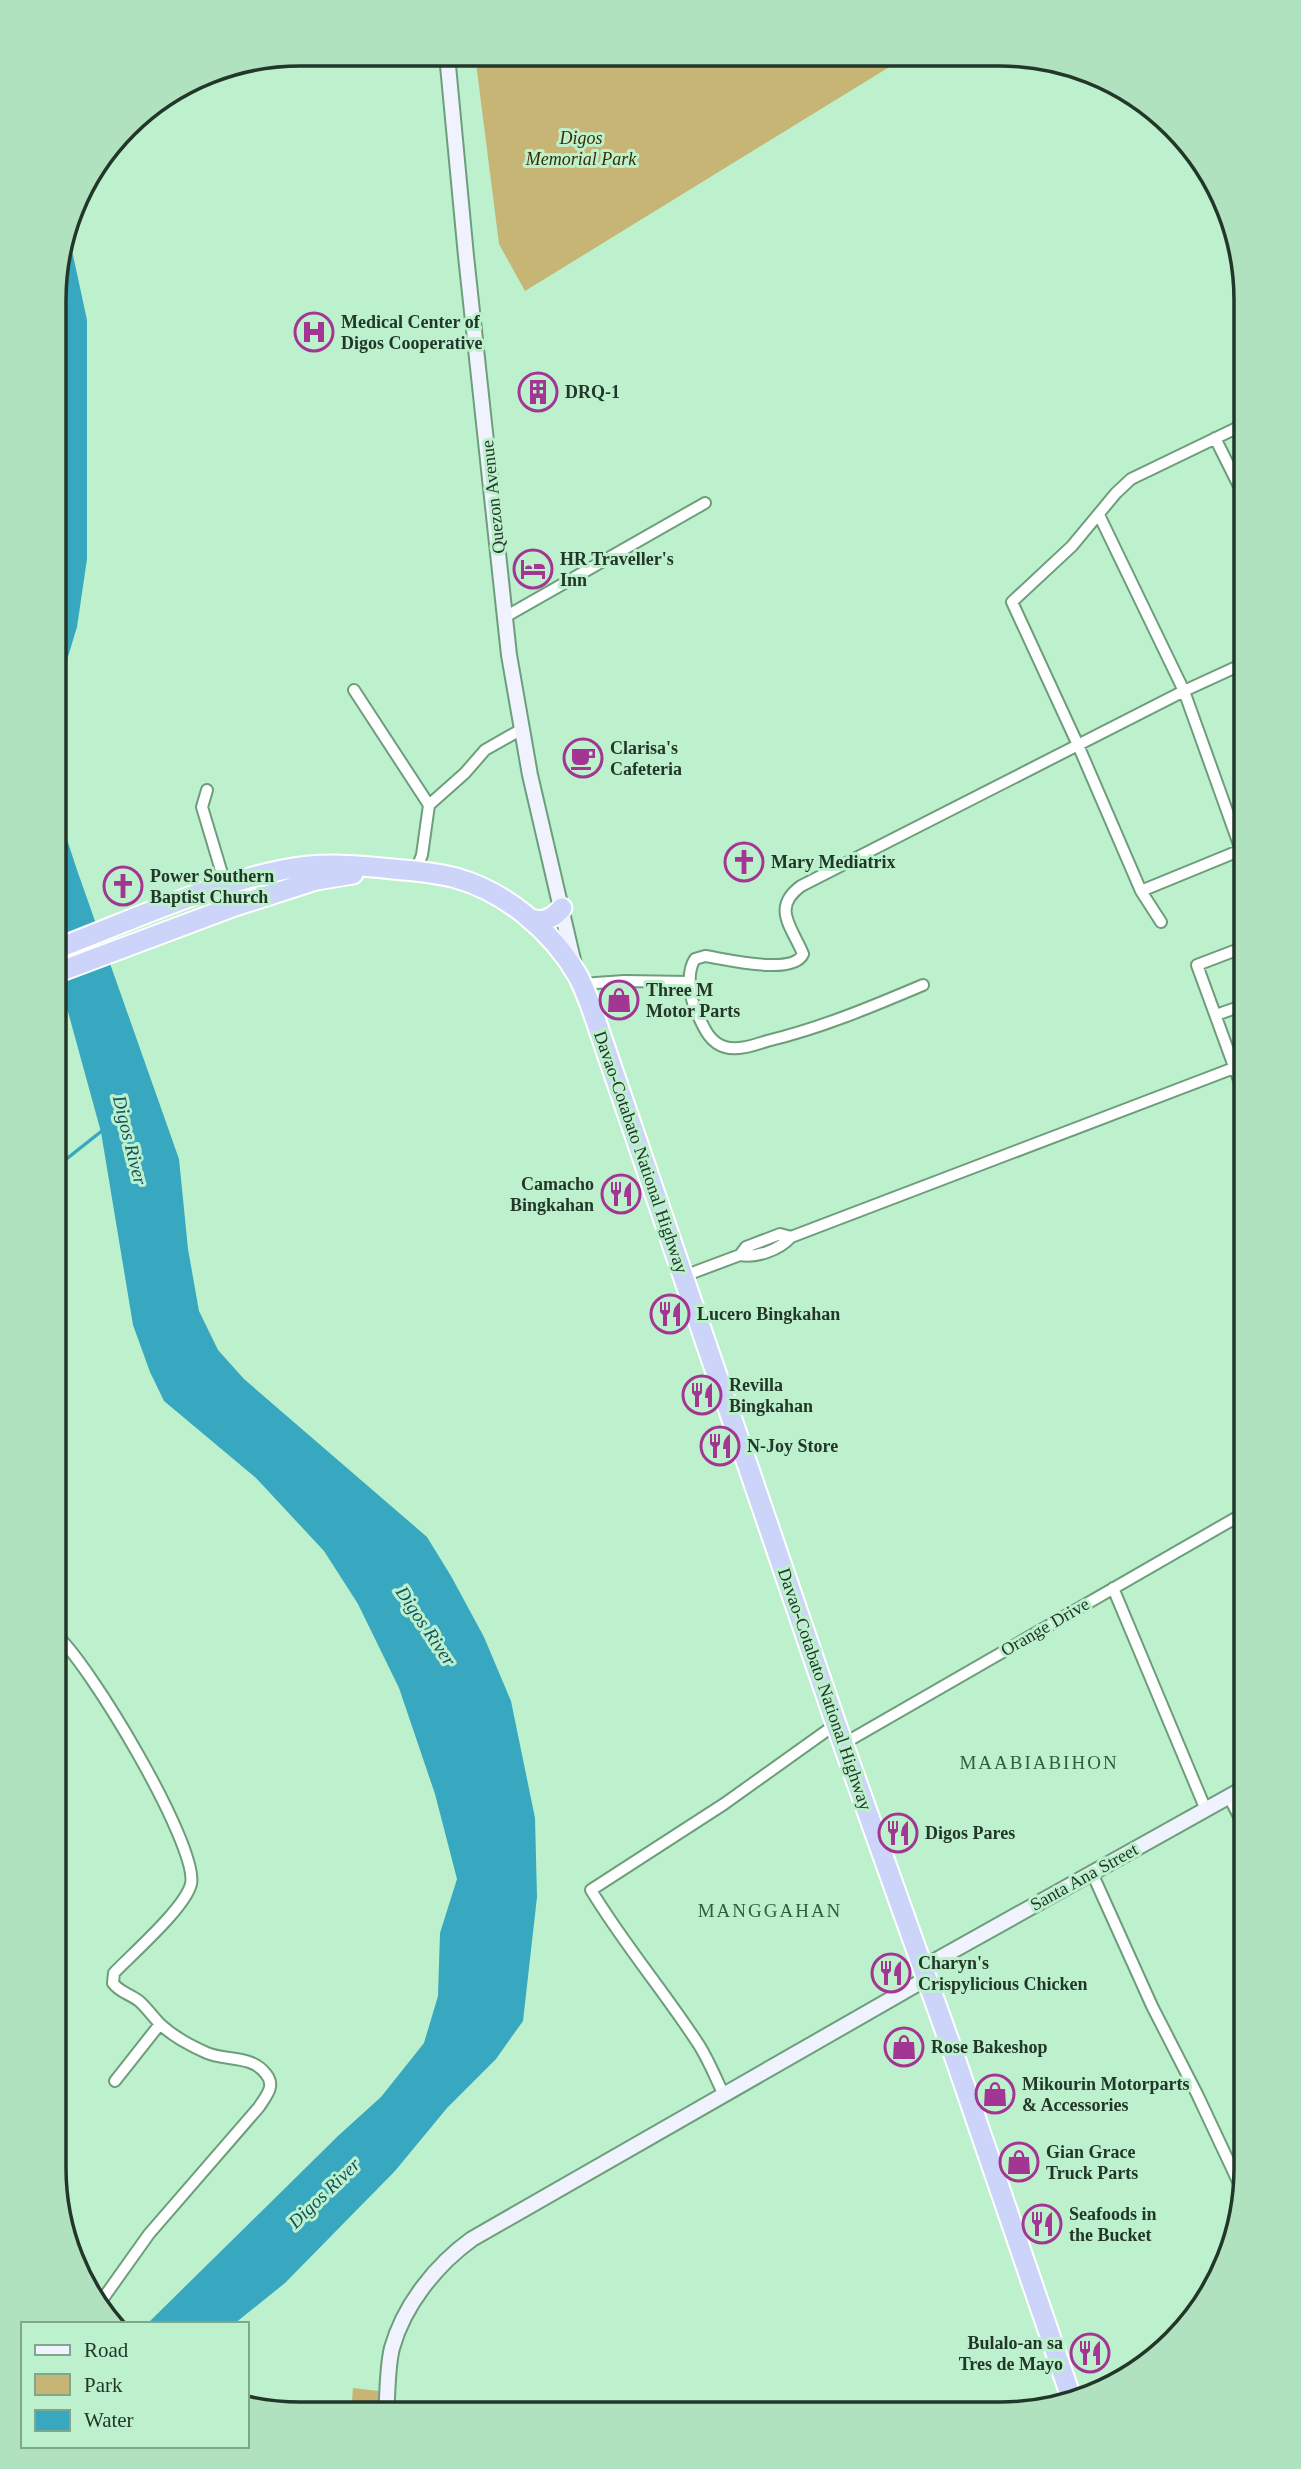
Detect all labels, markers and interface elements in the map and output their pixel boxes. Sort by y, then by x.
park label: Digos Memorial Park [525,128,637,169]
hospital icon: Medical Center of Digos Cooperative [293,311,335,353]
place label: Medical Center of Digos Cooperative [341,312,482,353]
building icon: DRQ-1 [517,371,559,413]
place label: DRQ-1 [565,382,620,402]
street label: Quezon Avenue [477,439,509,555]
hotel icon: HR Traveller's Inn [512,548,554,590]
place label: HR Traveller's Inn [560,549,674,590]
cafe icon: Clarisa's Cafeteria [562,737,604,779]
place label: Clarisa's Cafeteria [610,738,682,779]
church icon: Mary Mediatrix [723,841,765,883]
place label: Mary Mediatrix [771,852,895,872]
church icon: Power Southern Baptist Church [102,865,144,907]
place label: Power Southern Baptist Church [150,866,274,907]
shop icon: Three M Motor Parts [598,979,640,1021]
place label: Three M Motor Parts [646,980,740,1021]
street label: Davao-Cotabato National Highway [590,1028,692,1276]
water label: Digos River [109,1092,151,1187]
restaurant icon: Camacho Bingkahan [600,1173,642,1215]
place label: Camacho Bingkahan [510,1174,594,1215]
restaurant icon: Lucero Bingkahan [649,1293,691,1335]
place label: Lucero Bingkahan [697,1304,840,1324]
restaurant icon: Revilla Bingkahan [681,1374,723,1416]
place label: Revilla Bingkahan [729,1375,813,1416]
restaurant icon: N-Joy Store [699,1425,741,1467]
place label: N-Joy Store [747,1436,838,1456]
street label: Davao-Cotabato National Highway [774,1565,876,1813]
water label: Digos River [391,1581,461,1670]
street label: Orange Drive [997,1594,1093,1660]
district label: MAABIABIHON [959,1752,1119,1773]
restaurant icon: Digos Pares [877,1812,919,1854]
place label: Digos Pares [925,1823,1015,1843]
street label: Santa Ana Street [1027,1839,1141,1915]
district label: MANGGAHAN [698,1900,842,1921]
restaurant icon: Charyn's Crispylicious Chicken [870,1952,912,1994]
place label: Charyn's Crispylicious Chicken [918,1953,1088,1994]
shop icon: Rose Bakeshop [883,2026,925,2068]
place label: Rose Bakeshop [931,2037,1048,2057]
shop icon: Mikourin Motorparts & Accessories [974,2073,1016,2115]
place label: Mikourin Motorparts & Accessories [1022,2074,1189,2115]
shop icon: Gian Grace Truck Parts [998,2141,1040,2183]
place label: Gian Grace Truck Parts [1046,2142,1138,2183]
water label: Digos River [283,2153,365,2233]
restaurant icon: Seafoods in the Bucket [1021,2203,1063,2245]
place label: Seafoods in the Bucket [1069,2204,1157,2245]
legend [21,2322,248,2448]
restaurant icon: Bulalo-an sa Tres de Mayo [1069,2332,1111,2374]
place label: Bulalo-an sa Tres de Mayo [959,2333,1063,2374]
text: Road [84,2338,129,2362]
text: Park [84,2373,123,2397]
text: Water [84,2408,134,2432]

